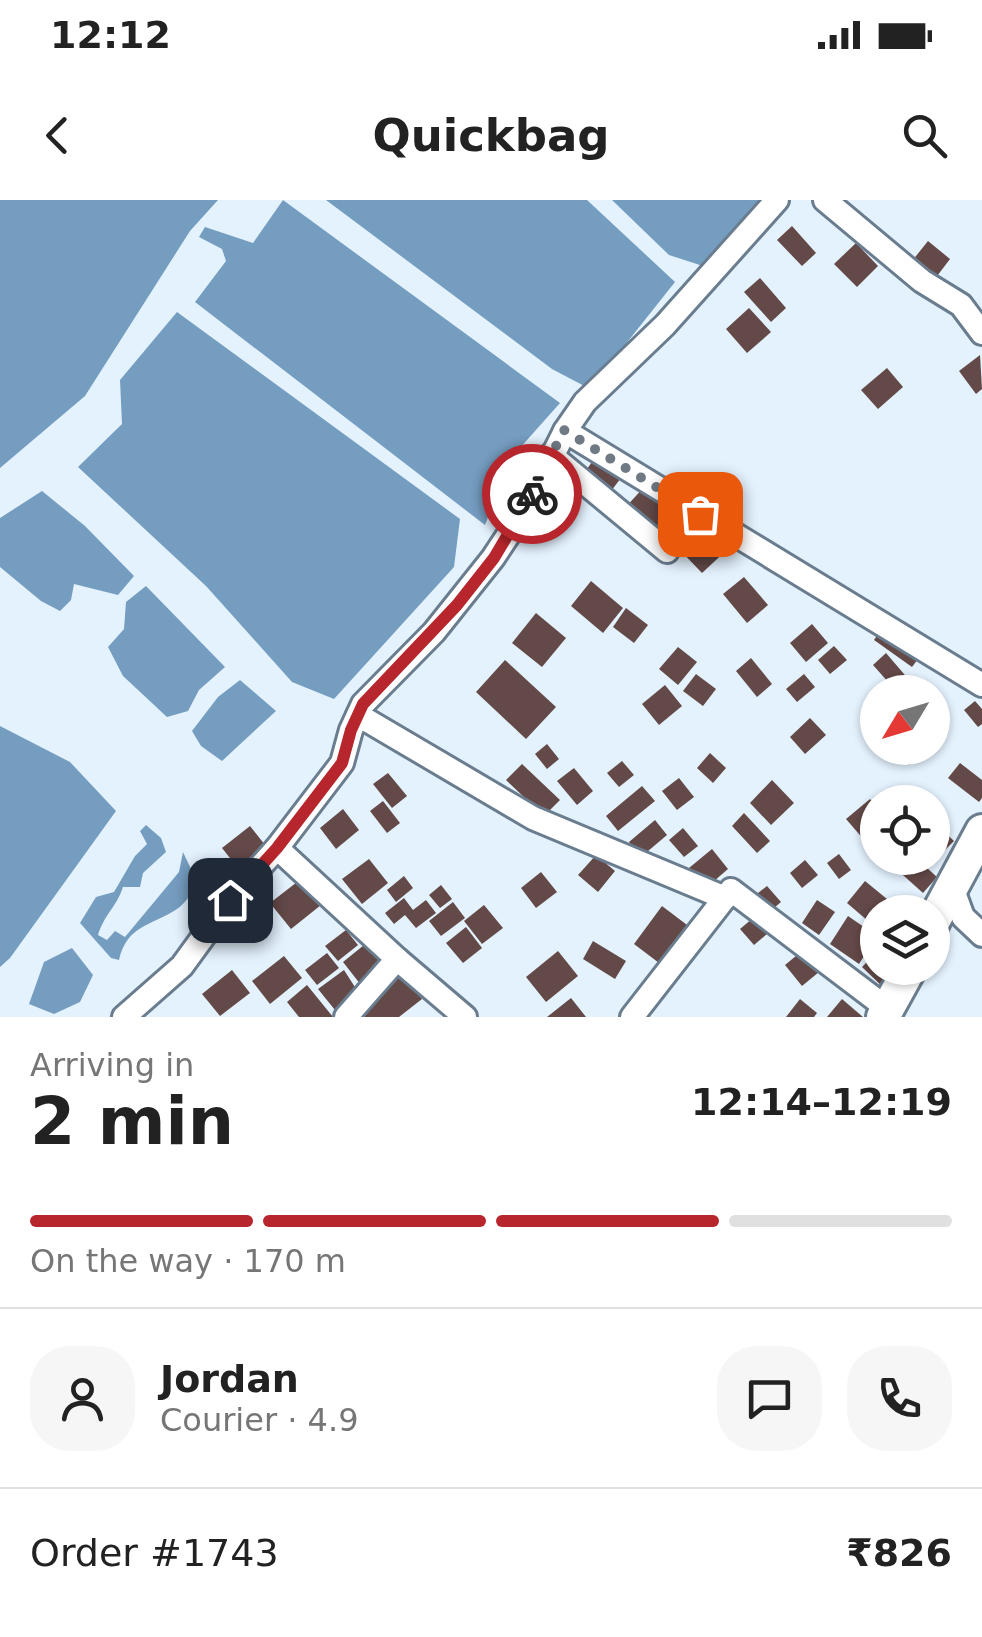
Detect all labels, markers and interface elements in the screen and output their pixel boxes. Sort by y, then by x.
text: 12:12 [50,13,171,57]
icon: back [30,108,85,163]
icon: search [897,108,952,163]
text: Quickbag [372,109,610,162]
courier [482,444,582,544]
icon: bike [505,467,560,522]
pin [658,472,743,557]
icon: bag [673,487,728,542]
north arrow [860,675,950,765]
map controls [860,675,950,985]
button: locate [860,785,950,875]
pin [188,858,273,943]
icon: home [203,873,258,928]
button: layers [860,895,950,985]
text: Arriving in [30,1046,194,1084]
text: 12:14–12:19 [691,1080,952,1124]
text: 2 min [30,1084,234,1159]
text: On the way · 170 m [30,1242,346,1280]
button: person [30,1346,135,1451]
button: chat [717,1346,822,1451]
button: phone [847,1346,952,1451]
text: Jordan [160,1357,299,1401]
text: Courier · 4.9 [160,1401,359,1439]
text: Order #1743 [30,1531,279,1575]
text: ₹826 [846,1531,952,1575]

